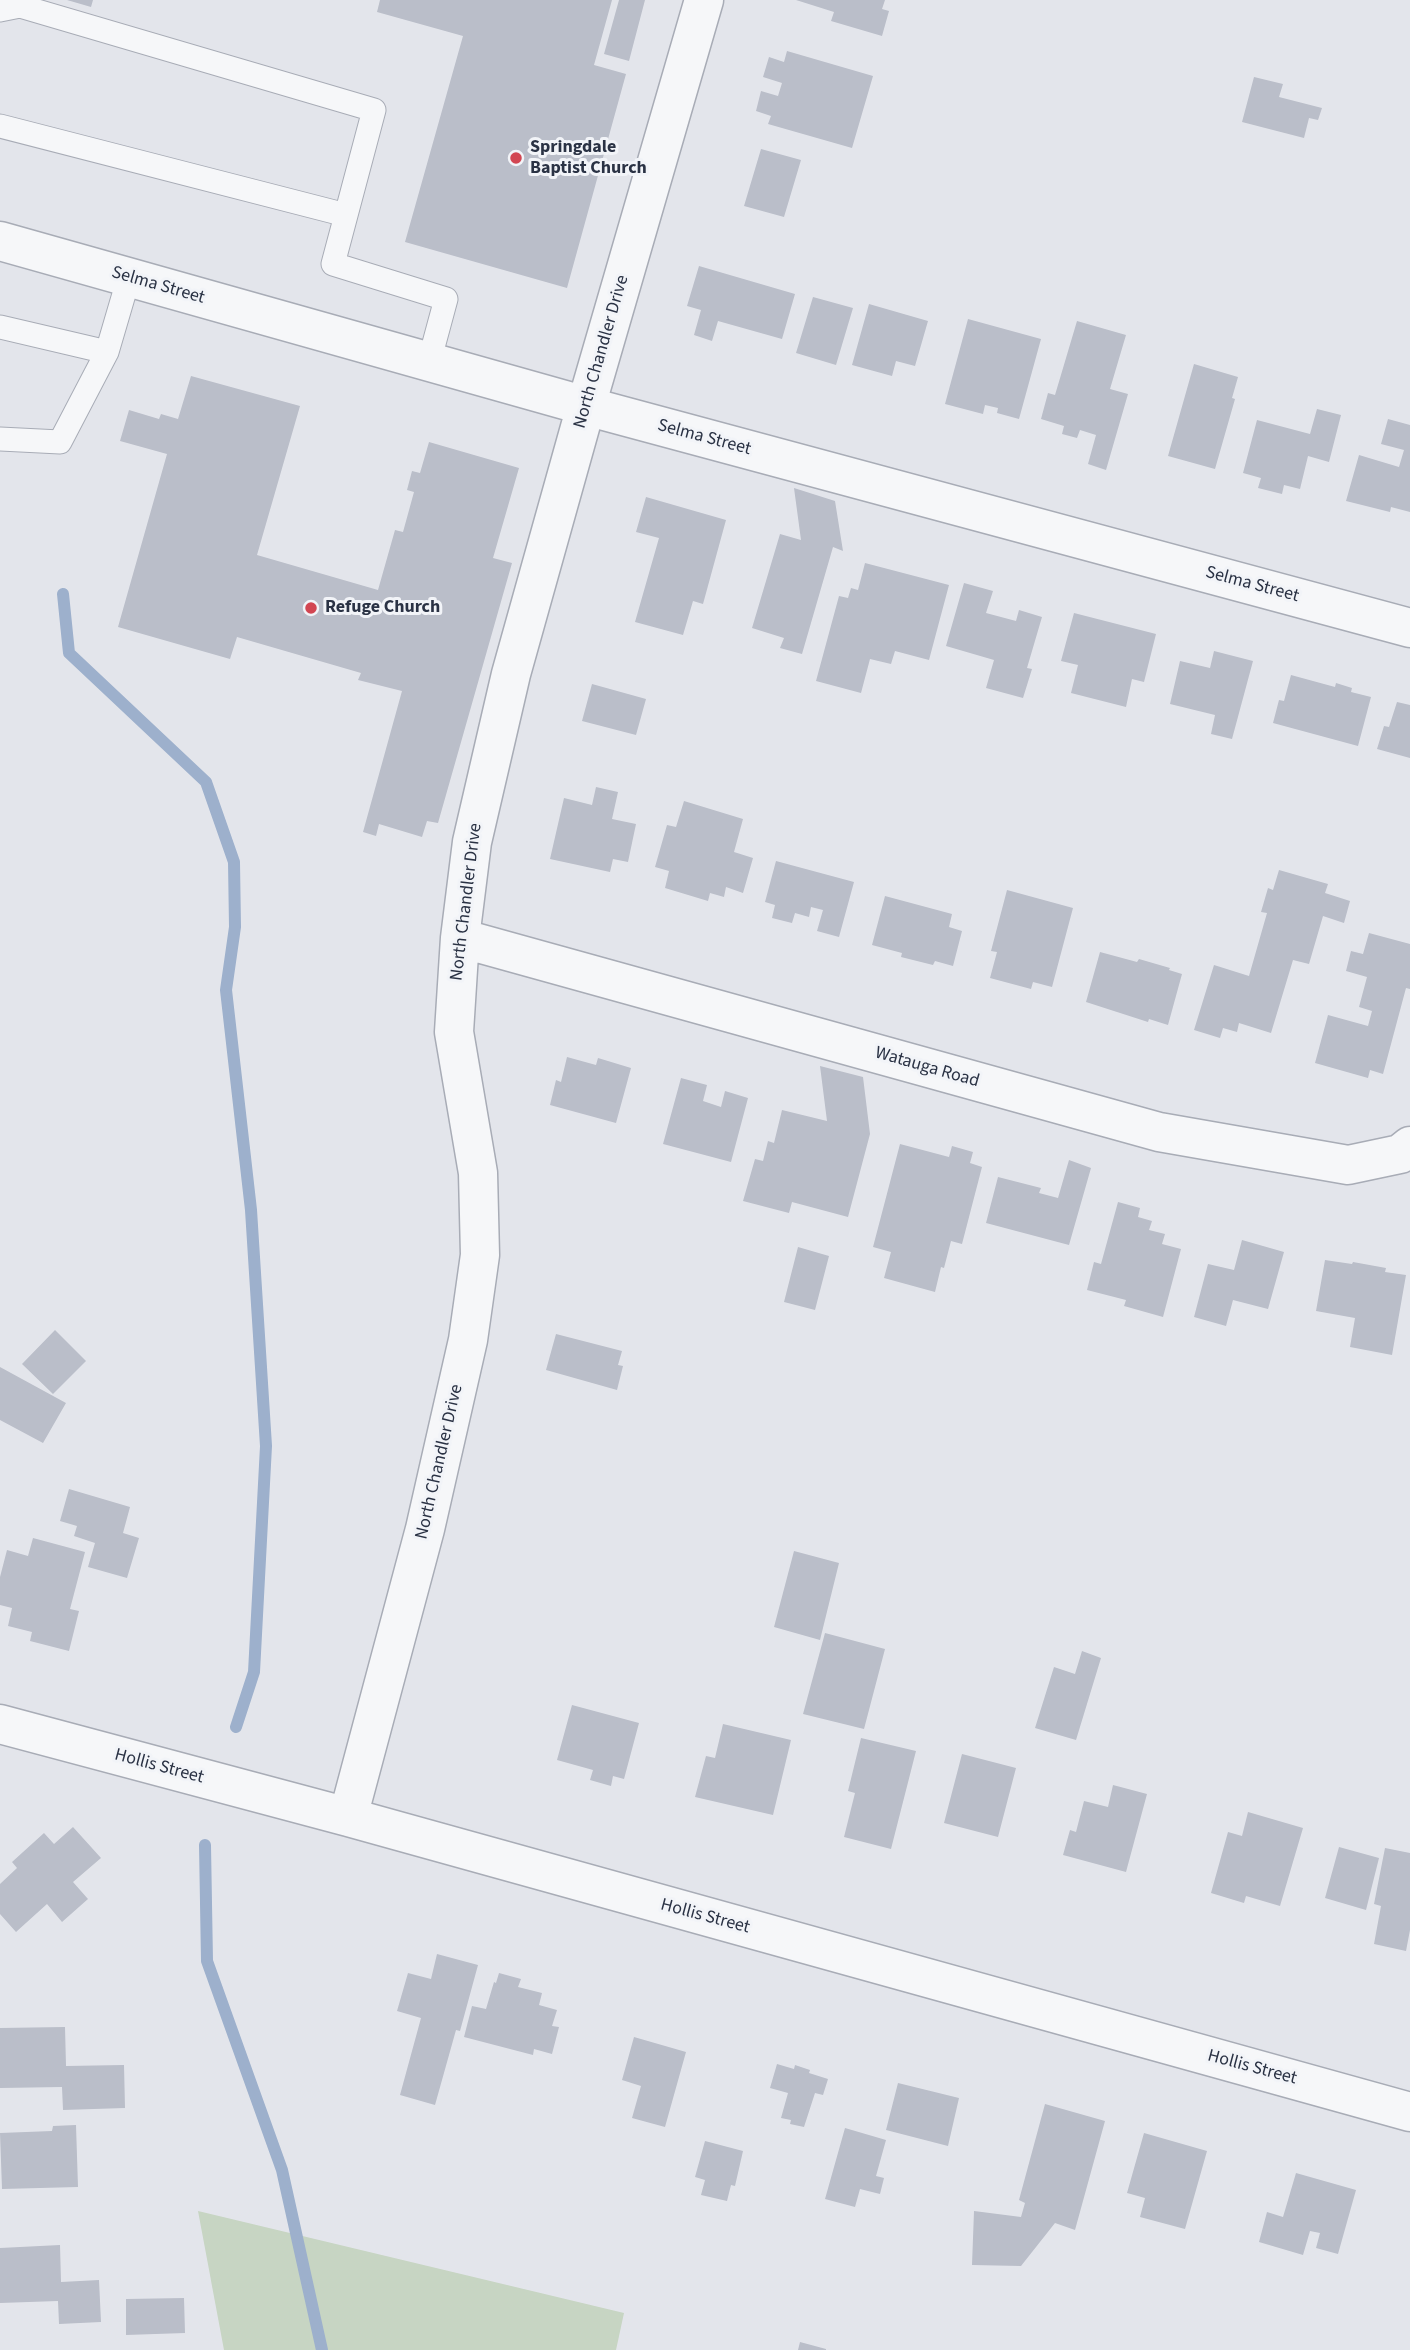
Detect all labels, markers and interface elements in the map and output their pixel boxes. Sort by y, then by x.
place label: Springdale Baptist Church [530,137,647,180]
marker: Springdale Baptist Church [508,150,524,166]
street label: Selma Street [109,262,207,310]
street label: North Chandler Drive [570,273,634,431]
street label: Selma Street [655,415,753,461]
street label: Selma Street [1203,562,1301,608]
place label: Refuge Church [325,597,440,619]
marker: Refuge Church [303,600,319,616]
street label: North Chandler Drive [447,822,487,982]
street label: Watauga Road [872,1043,982,1093]
street label: North Chandler Drive [412,1382,468,1542]
street label: Hollis Street [112,1745,206,1789]
street label: Hollis Street [658,1895,752,1939]
street label: Hollis Street [1205,2046,1299,2090]

